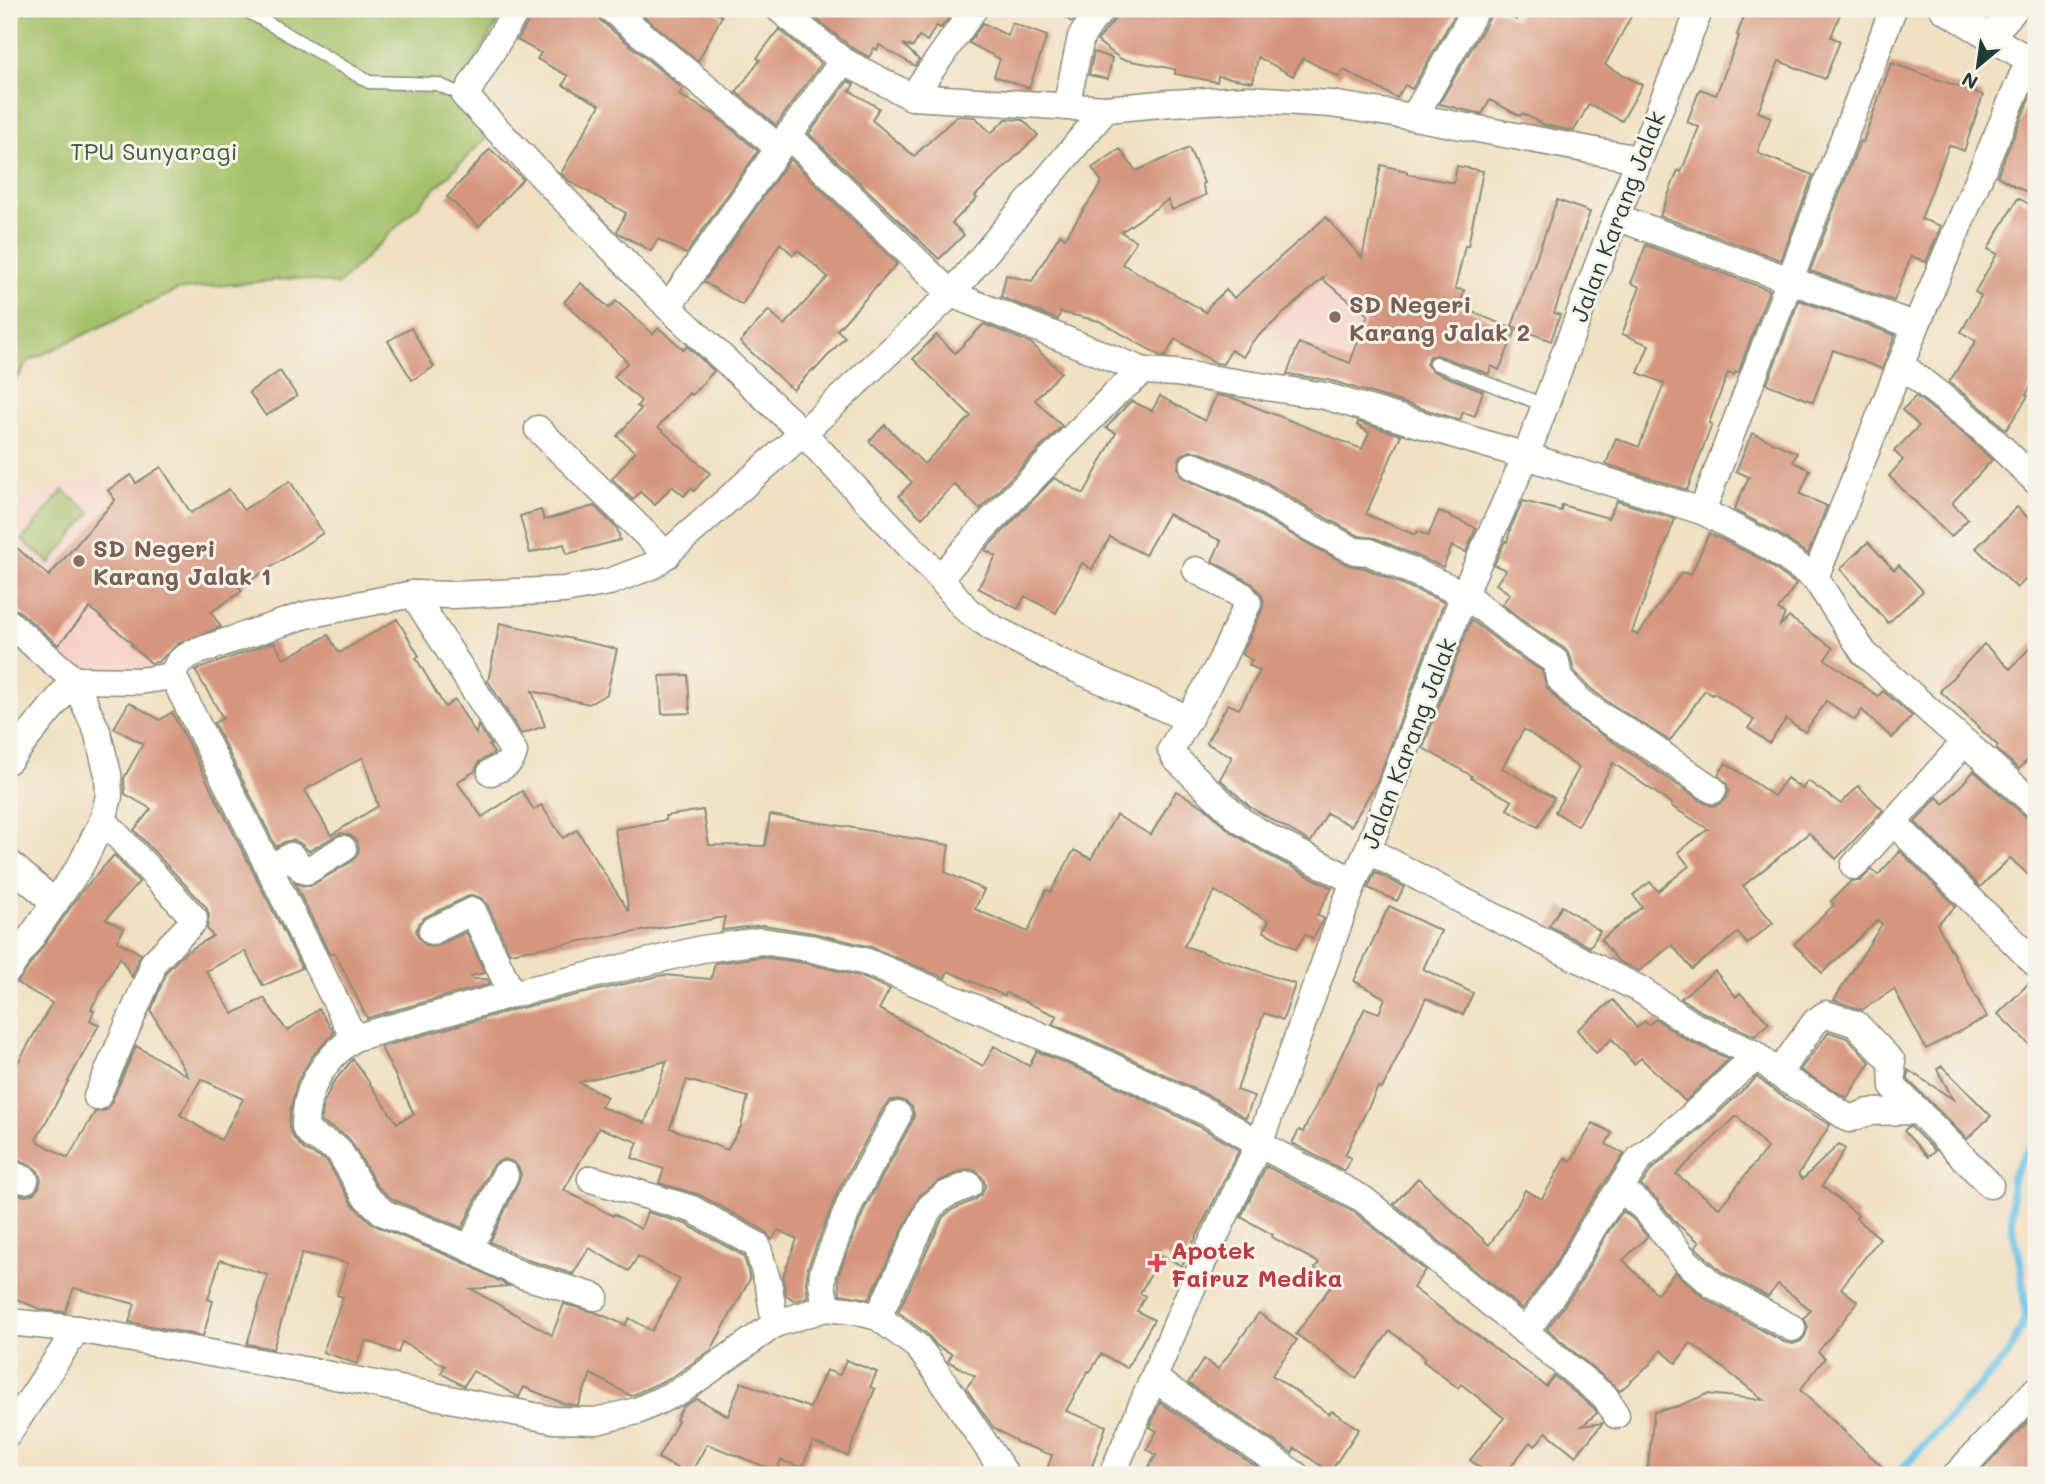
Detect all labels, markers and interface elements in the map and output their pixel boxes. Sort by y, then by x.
north arrow [1944,32,2014,102]
text: N [1957,67,1982,96]
street label: Jalan Karang Jalak [1563,106,1671,326]
park label: TPU Sunyaragi [70,135,238,166]
place label: SD Negeri Karang Jalak 2 [1349,288,1530,347]
marker: SD Negeri Karang Jalak 2 [1327,309,1343,325]
place label: SD Negeri Karang Jalak 1 [93,532,271,591]
marker: SD Negeri Karang Jalak 1 [71,553,87,569]
street label: Jalan Karang Jalak [1354,633,1462,853]
place label: Apotek Fairuz Medika [1171,1234,1342,1293]
marker: Apotek Fairuz Medika [1149,1255,1165,1271]

